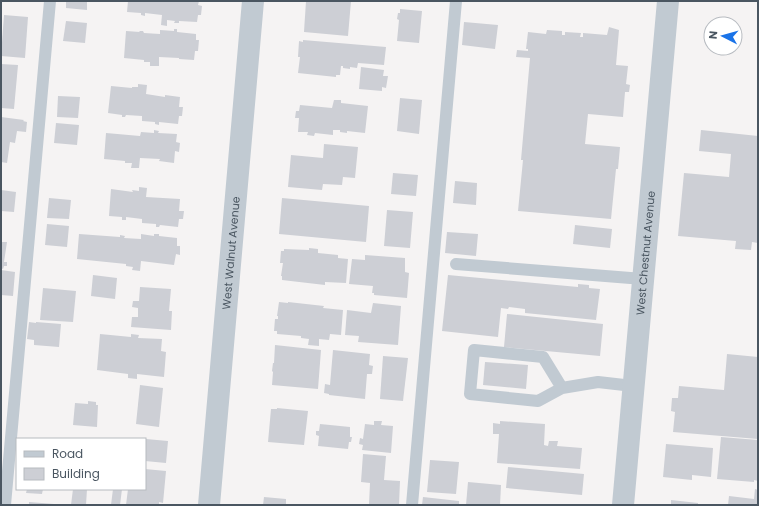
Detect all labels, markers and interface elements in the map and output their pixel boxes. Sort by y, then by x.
north arrow [703,16,743,56]
text: N [705,30,721,40]
street label: West Chestnut Avenue [632,190,659,316]
street label: West Walnut Avenue [218,196,244,310]
legend [16,438,146,490]
text: Road [52,445,83,462]
text: Building [52,465,100,482]

